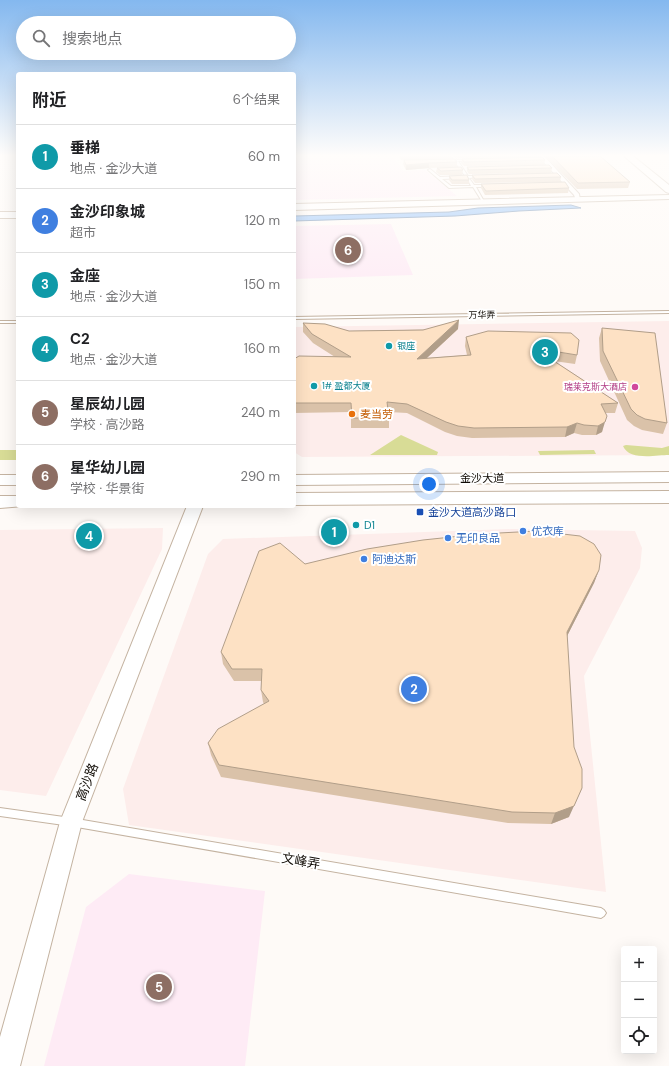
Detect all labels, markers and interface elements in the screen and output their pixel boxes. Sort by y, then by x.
search box [16,16,296,60]
icon: search [30,27,52,49]
text: 搜索地点 [62,29,122,49]
text: 附近 [32,89,66,111]
text: 6个结果 [233,91,280,108]
text: 垂梯 [70,138,100,158]
text: 1 [43,148,47,165]
text: 60 m [248,148,280,165]
text: 地点 · 金沙大道 [70,160,158,177]
text: 金沙印象城 [70,202,145,222]
text: 2 [41,212,49,229]
text: 120 m [245,212,280,229]
text: 超市 [70,224,96,241]
pin: 6 [335,235,361,265]
text: 金座 [70,266,100,286]
text: 3 [41,276,49,293]
text: 150 m [244,276,280,293]
text: 地点 · 金沙大道 [70,288,158,305]
street label: 万华弄 [468,309,496,321]
text: C2 [70,329,90,349]
pin: 3 [532,337,558,367]
text: 4 [41,340,49,357]
text: 160 m [244,340,280,357]
place label: 银座 [397,340,415,352]
marker: 银座 [384,341,394,351]
text: 地点 · 金沙大道 [70,351,158,368]
place label: 1# 盈都大厦 [322,380,370,392]
marker: 1# 盈都大厦 [309,381,319,391]
place label: 瑞莱克斯大酒店 [564,381,627,393]
marker: 瑞莱克斯大酒店 [630,382,640,392]
text: 星辰幼儿园 [70,394,145,414]
text: 5 [41,404,49,421]
text: 240 m [241,404,280,421]
place label: 麦当劳 [360,407,393,421]
marker: 麦当劳 [347,409,357,419]
text: 学校 · 高沙路 [70,416,145,433]
text: 星华幼儿园 [70,458,145,478]
text: 6 [41,468,49,485]
text: 290 m [241,468,280,485]
street label: 金沙大道 [460,471,504,485]
your location [419,474,439,494]
text: 学校 · 华景街 [70,480,145,497]
place label: 金沙大道高沙路口 [428,505,516,519]
marker: 金沙大道高沙路口 [415,507,425,517]
pin: 1 [321,517,347,547]
place label: D1 [364,518,375,532]
marker: D1 [351,520,361,530]
pin: 4 [76,521,102,551]
place label: 优衣库 [531,524,564,538]
marker: 优衣库 [518,526,528,536]
place label: 无印良品 [456,531,500,545]
marker: 无印良品 [443,533,453,543]
place label: 阿迪达斯 [372,552,416,566]
marker: 阿迪达斯 [359,554,369,564]
pin: 2 [401,674,427,704]
street label: 高沙路 [72,761,102,803]
street label: 文峰弄 [280,849,322,873]
map controls [621,946,657,1054]
button: + [621,946,657,982]
pin: 5 [146,972,172,1002]
button: − [621,982,657,1018]
button: locate [621,1018,657,1054]

